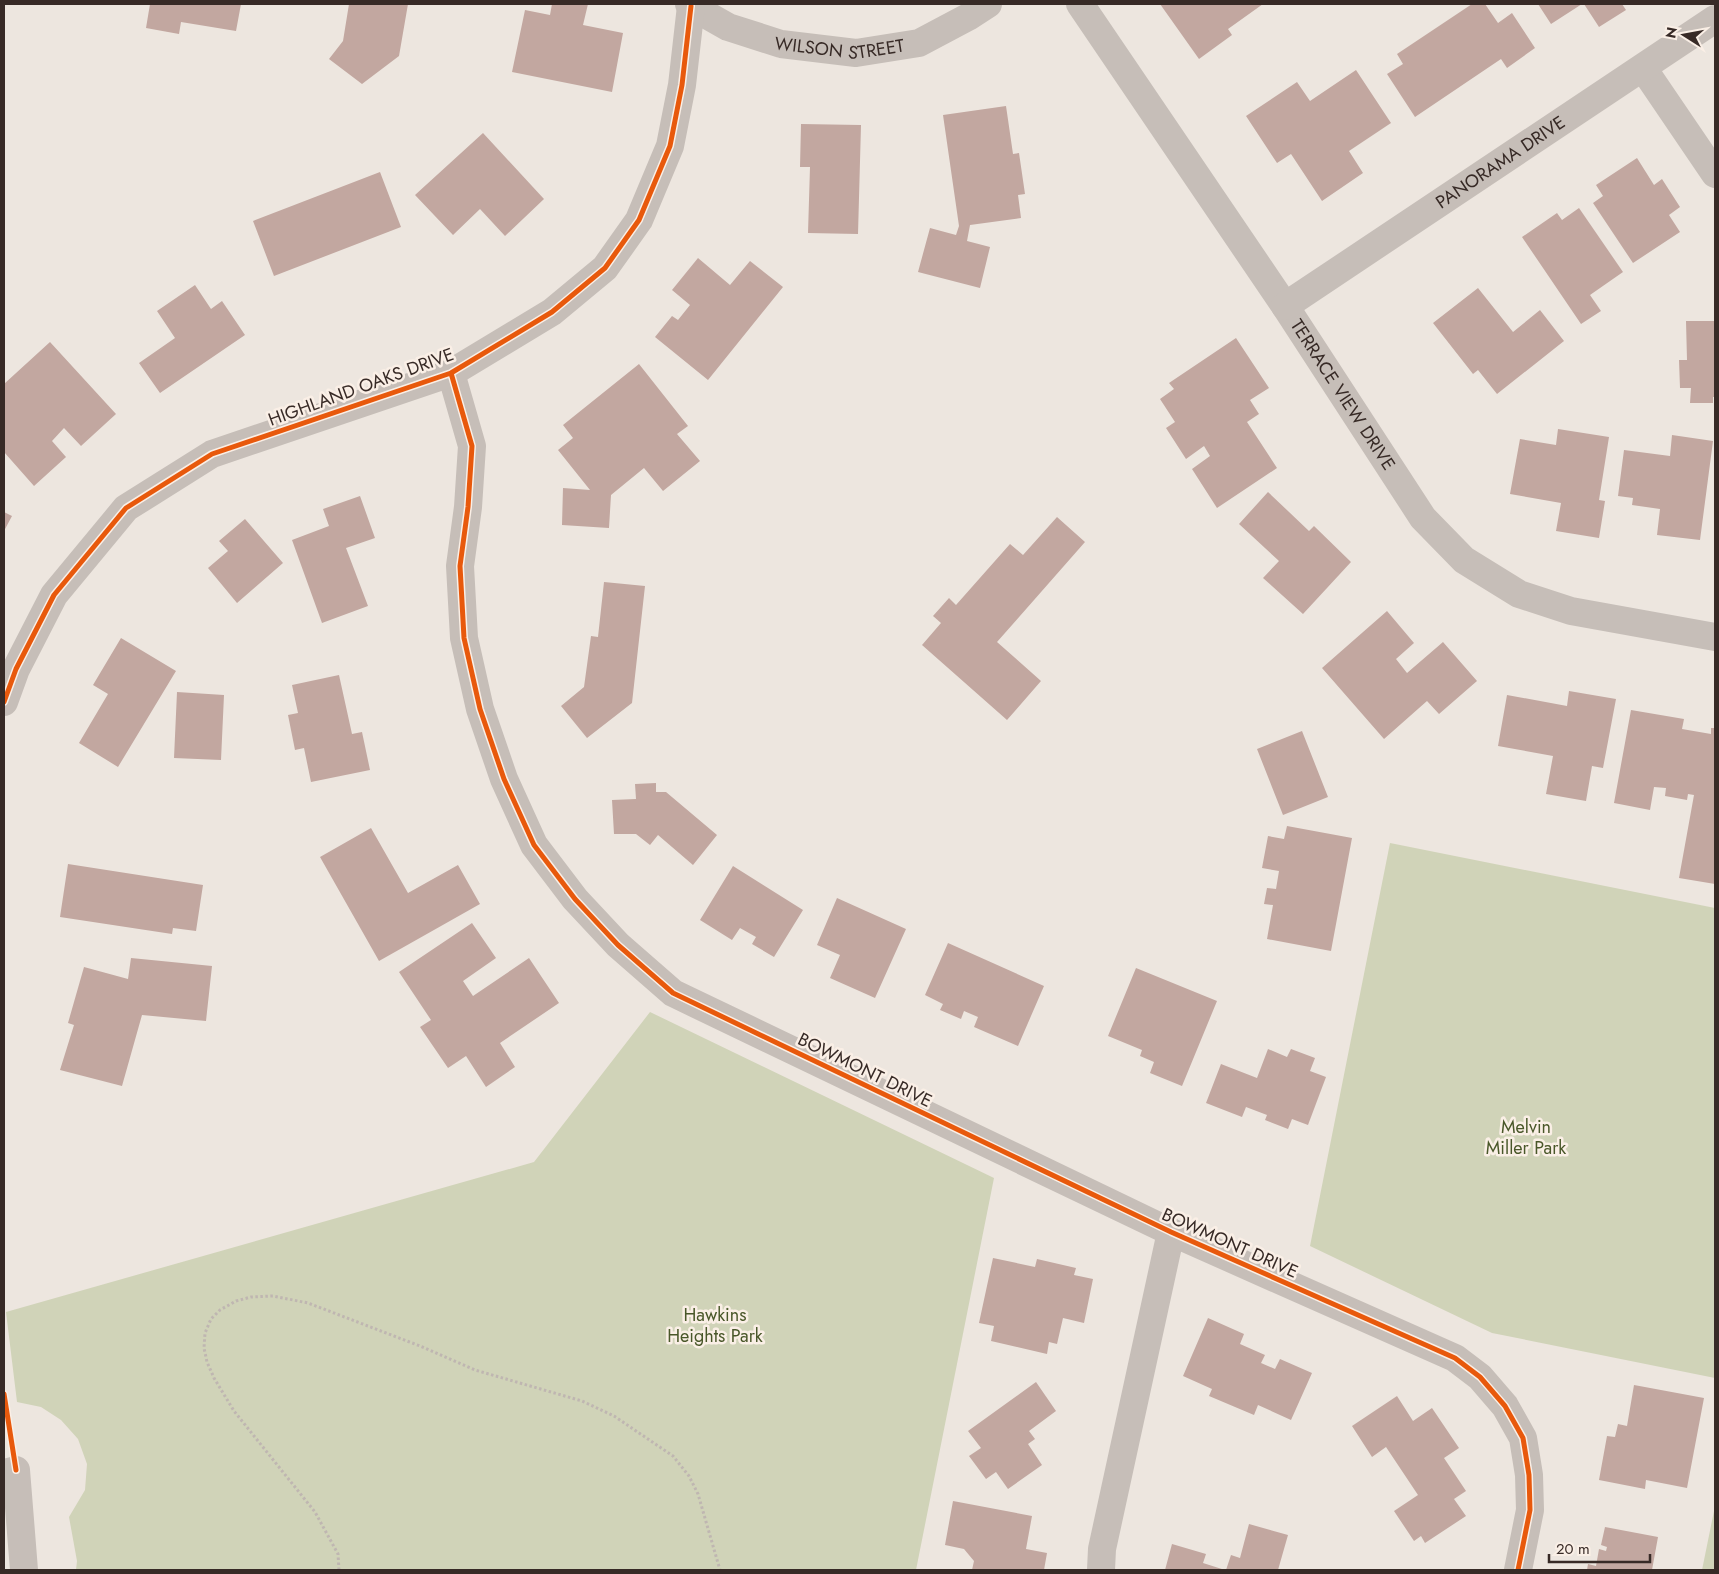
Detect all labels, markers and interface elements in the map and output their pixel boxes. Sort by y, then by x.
north arrow [1659,10,1709,60]
text: N [1660,25,1682,40]
street label: WILSON STREET [773,30,907,66]
street label: PANORAMA DRIVE [1430,109,1570,215]
street label: TERRACE VIEW DRIVE [1284,314,1402,475]
street label: HIGHLAND OAKS DRIVE [265,341,457,433]
street label: BOWMONT DRIVE [793,1026,937,1114]
park label: Melvin Miller Park [1486,1114,1566,1161]
street label: BOWMONT DRIVE [1158,1201,1302,1285]
park label: Hawkins Heights Park [667,1302,763,1349]
scale bar [1549,1532,1650,1564]
text: 20 m [1556,1538,1590,1560]

